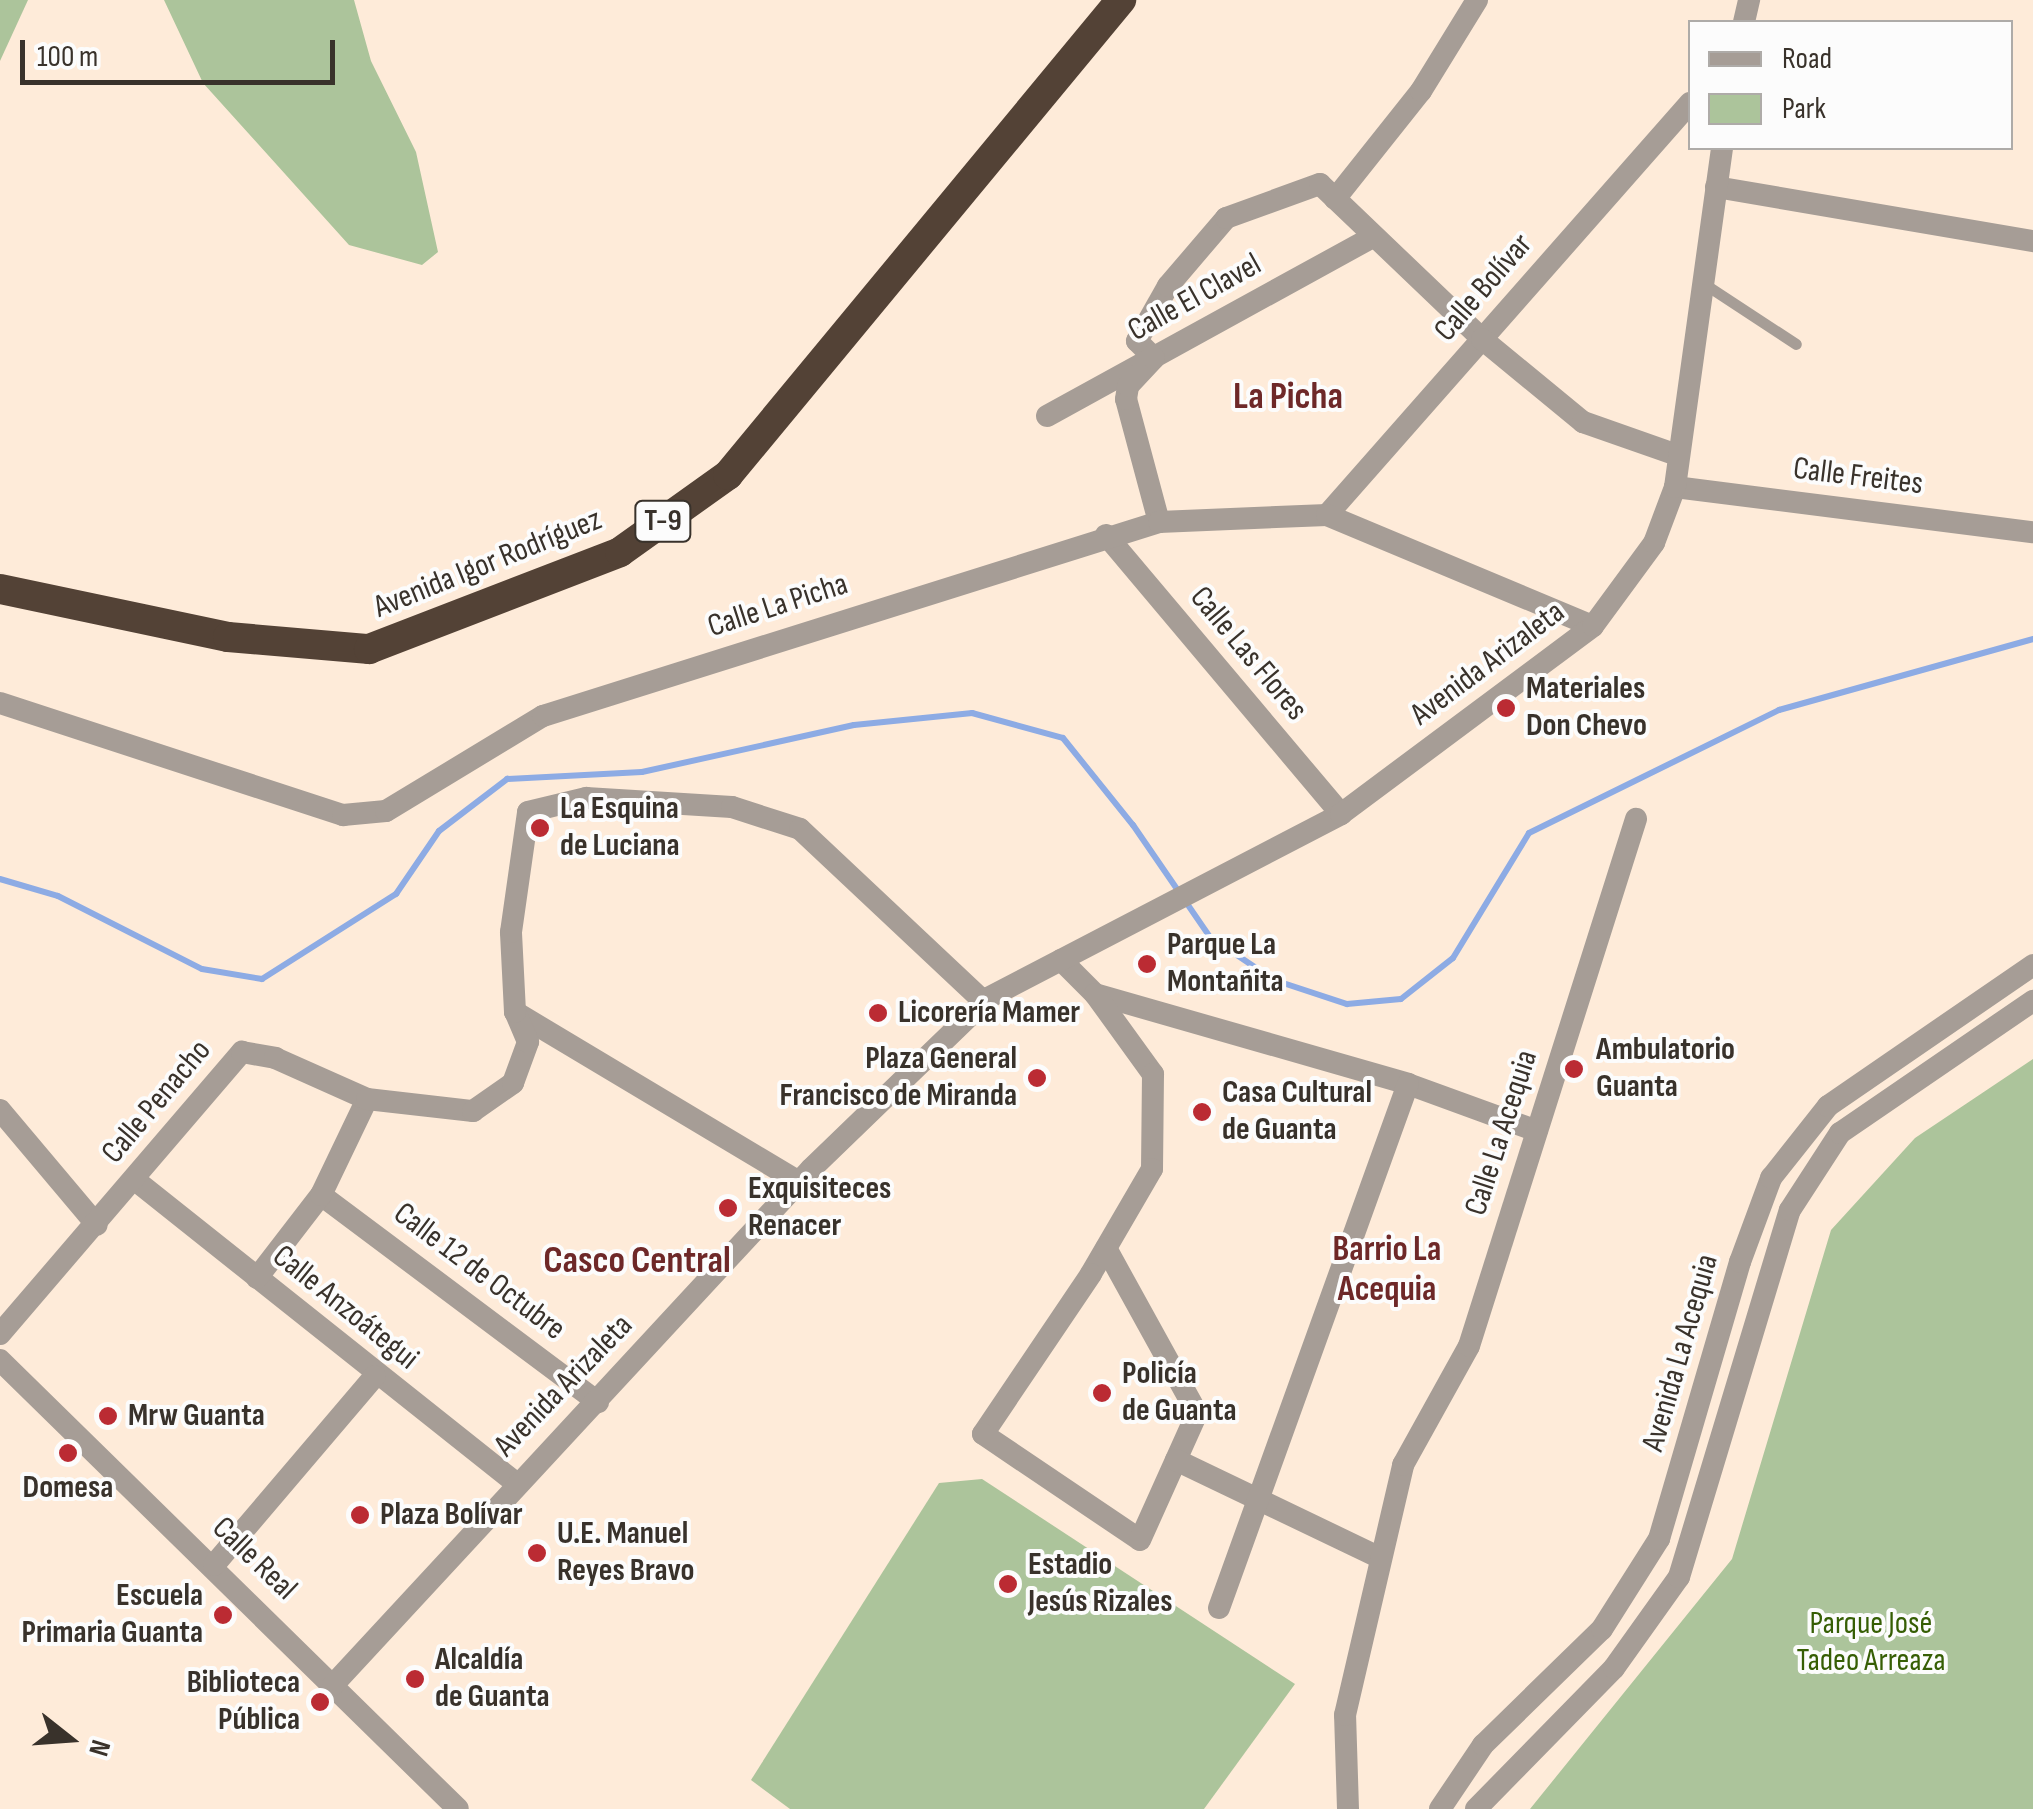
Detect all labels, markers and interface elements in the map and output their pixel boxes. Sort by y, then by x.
scale bar [25,20,340,82]
legend [1688,20,2013,150]
text: 100 m [37,39,98,75]
text: Road [1782,41,1832,77]
text: Park [1782,91,1826,127]
street label: Calle Bolívar [1427,226,1541,350]
street label: Calle El Clavel [1122,246,1268,350]
district label: La Picha [1233,374,1343,420]
street label: Calle Freites [1791,450,1925,504]
road number: T-9 [633,496,693,546]
street label: Avenida Igor Rodríguez [369,501,607,627]
street label: Calle La Picha [703,565,853,647]
street label: Calle Las Flores [1181,579,1315,729]
street label: Avenida Arizaleta [1404,594,1572,734]
place label: Materiales Don Chevo [1526,671,1647,746]
marker: Materiales Don Chevo [1495,697,1517,719]
place label: La Esquina de Luciana [560,791,680,866]
marker: La Esquina de Luciana [529,817,551,839]
place label: Parque La Montañita [1167,927,1284,1002]
marker: Parque La Montañita [1136,953,1158,975]
place label: Licorería Mamer [898,994,1080,1032]
marker: Licorería Mamer [867,1002,889,1024]
street label: Calle Penacho [94,1032,220,1172]
place label: Ambulatorio Guanta [1596,1032,1735,1107]
place label: Plaza General Francisco de Miranda [779,1041,1017,1116]
street label: Calle La Acequia [1457,1046,1547,1220]
marker: Ambulatorio Guanta [1561,1056,1587,1082]
marker: Plaza General Francisco de Miranda [1026,1067,1048,1089]
place label: Casa Cultural de Guanta [1222,1075,1372,1150]
marker: Casa Cultural de Guanta [1191,1101,1213,1123]
place label: Exquisiteces Renacer [748,1171,891,1246]
street label: Calle 12 de Octubre [386,1195,572,1349]
marker: Exquisiteces Renacer [717,1197,739,1219]
district label: Barrio La Acequia [1333,1229,1441,1311]
street label: Calle Anzoátegui [264,1238,426,1378]
district label: Casco Central [543,1238,731,1284]
street label: Avenida La Acequia [1635,1250,1727,1456]
street label: Avenida Arizaleta [487,1307,641,1465]
place label: Policía de Guanta [1122,1356,1237,1431]
marker: Policía de Guanta [1091,1382,1113,1404]
place label: Mrw Guanta [128,1397,265,1435]
marker: Mrw Guanta [97,1405,119,1427]
marker: Domesa [57,1442,79,1464]
place label: Domesa [23,1469,113,1507]
place label: Plaza Bolívar [380,1496,523,1534]
marker: Plaza Bolívar [349,1504,371,1526]
street label: Calle Real [204,1510,304,1608]
place label: U.E. Manuel Reyes Bravo [557,1516,694,1591]
marker: U.E. Manuel Reyes Bravo [526,1542,548,1564]
place label: Estadio Jesús Rizales [1028,1547,1172,1622]
marker: Estadio Jesús Rizales [997,1573,1019,1595]
place label: Escuela Primaria Guanta [22,1578,203,1653]
marker: Escuela Primaria Guanta [212,1604,234,1626]
park label: Parque José Tadeo Arreaza [1797,1606,1945,1681]
place label: Alcaldía de Guanta [435,1642,550,1717]
place label: Biblioteca Pública [187,1665,300,1740]
marker: Alcaldía de Guanta [404,1668,426,1690]
north arrow [20,1689,120,1789]
marker: Biblioteca Pública [309,1691,331,1713]
text: N [81,1736,117,1760]

